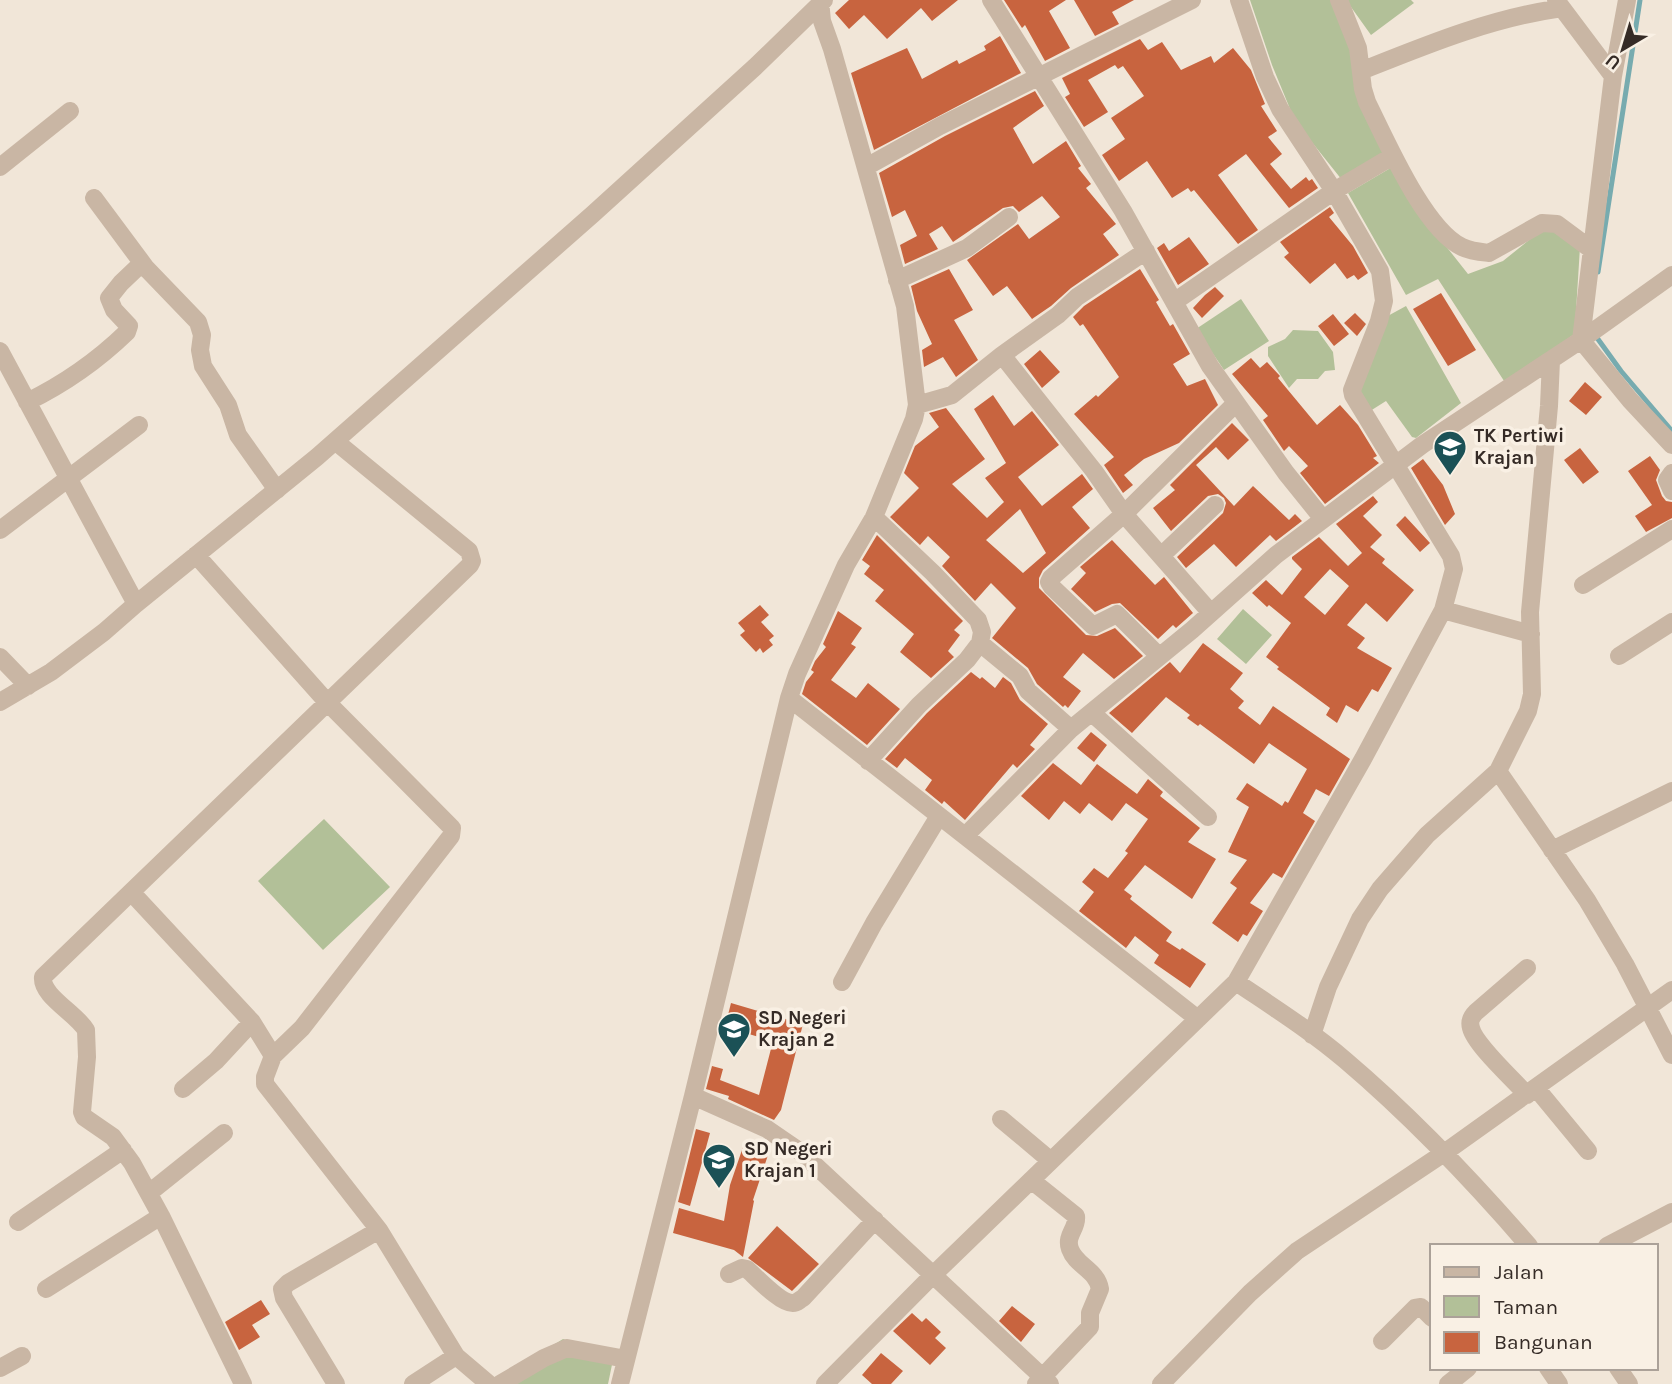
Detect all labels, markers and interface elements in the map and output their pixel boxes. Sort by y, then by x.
north arrow [1588,14,1658,84]
text: U [1601,49,1625,74]
place label: TK Pertiwi Krajan [1474,425,1564,469]
school or university icon: TK Pertiwi Krajan [1431,428,1469,477]
place label: SD Negeri Krajan 2 [758,1007,846,1051]
school or university icon: SD Negeri Krajan 2 [715,1010,753,1059]
place label: SD Negeri Krajan 1 [744,1138,832,1182]
school or university icon: SD Negeri Krajan 1 [700,1141,738,1190]
legend [1430,1244,1658,1370]
text: Jalan [1494,1260,1544,1284]
text: Taman [1494,1295,1558,1319]
text: Bangunan [1494,1330,1593,1354]

